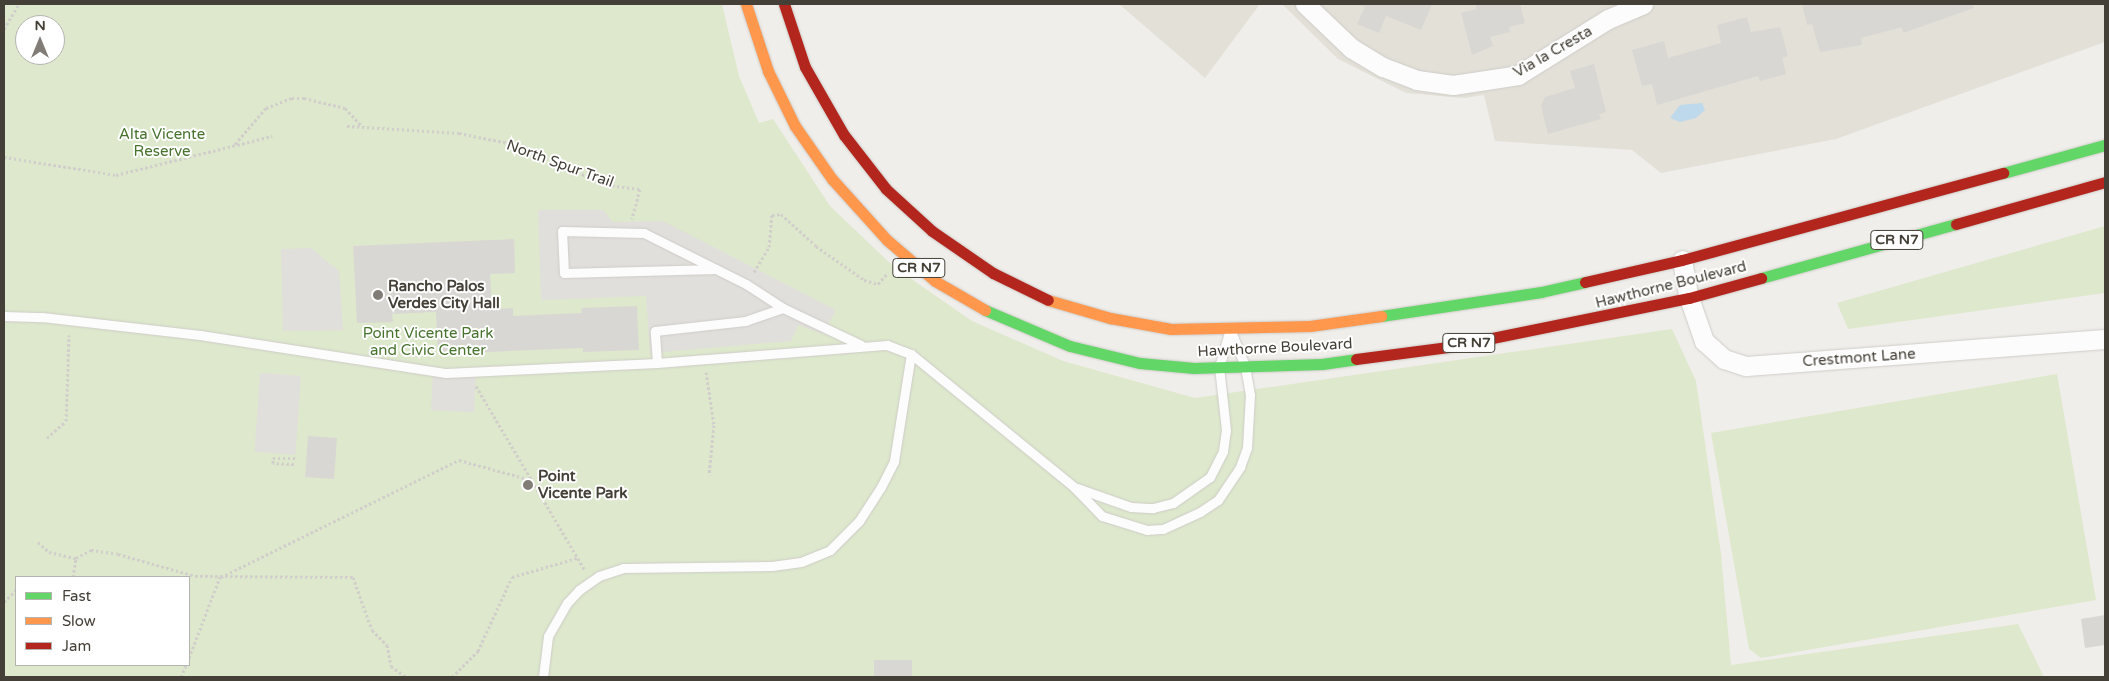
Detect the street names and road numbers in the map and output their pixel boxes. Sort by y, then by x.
street label: Via la Cresta [1510,22,1596,82]
street label: North Spur Trail [504,136,616,192]
road number: CR N7 [1870,228,1924,252]
road number: CR N7 [892,256,946,280]
street label: Hawthorne Boulevard [1594,258,1748,312]
road number: CR N7 [1442,332,1496,354]
street label: Hawthorne Boulevard [1197,335,1353,361]
street label: Crestmont Lane [1802,345,1916,371]

